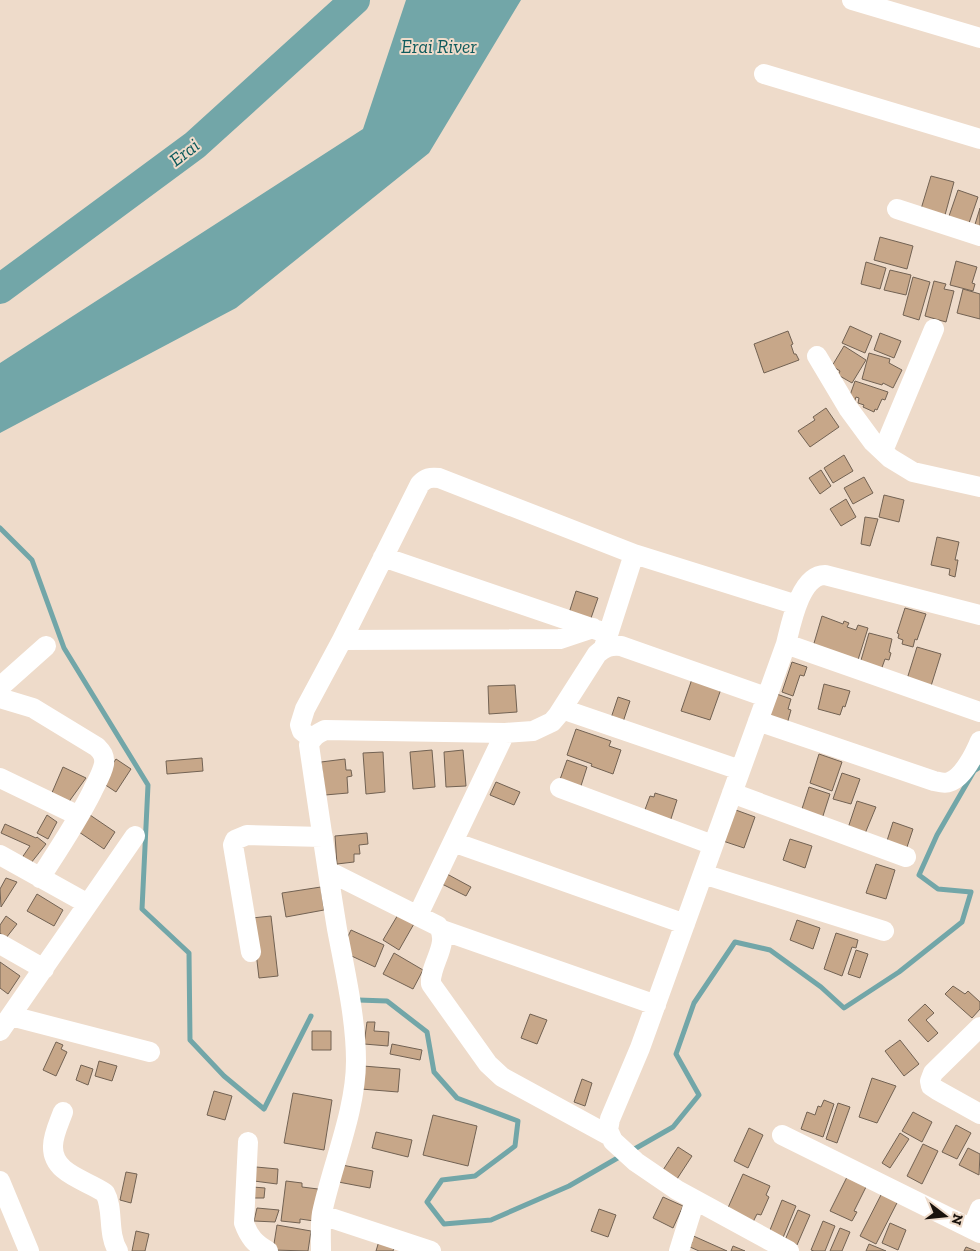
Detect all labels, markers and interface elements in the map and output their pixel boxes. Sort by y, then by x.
water label: Erai River [401,35,477,58]
water label: Erai [165,133,204,171]
north arrow [920,1191,970,1241]
text: N [947,1212,967,1227]

